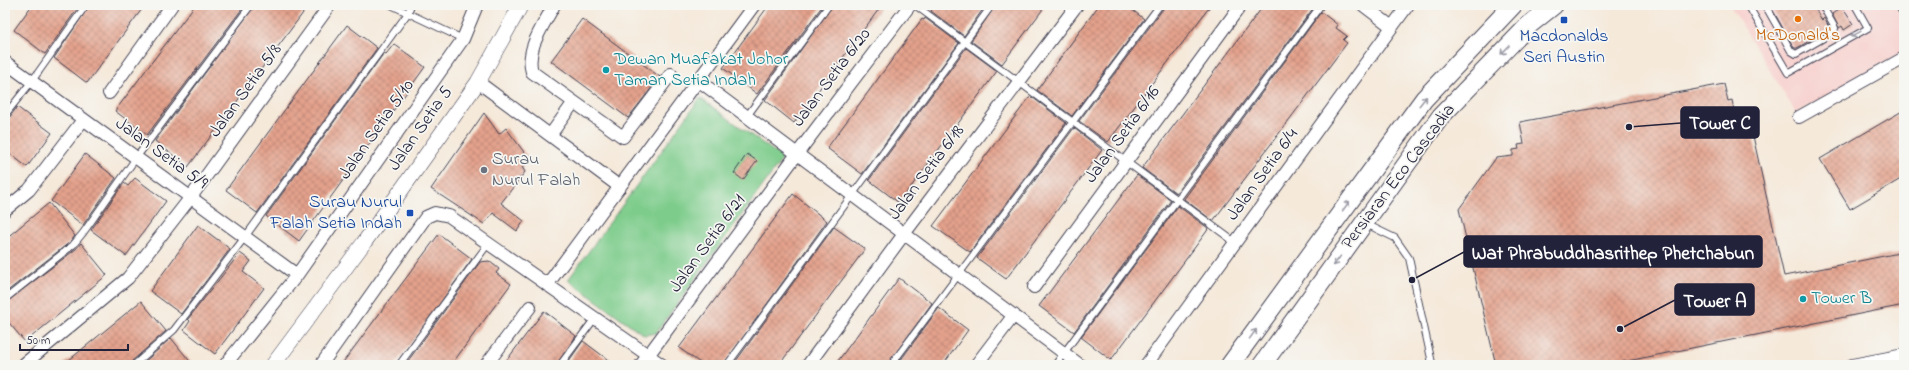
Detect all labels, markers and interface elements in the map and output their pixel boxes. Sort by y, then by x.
marker: McDonald's [1793,14,1803,24]
marker: Macdonalds Seri Austin [1559,15,1569,25]
street label: Jalan Setia 6/20 [786,23,878,133]
place label: McDonald's [1756,23,1840,49]
place label: Macdonalds Seri Austin [1519,24,1609,71]
one-way arrow [1851,31,1863,38]
street label: Jalan Setia 5/8 [203,39,289,143]
one-way arrow [1500,45,1509,55]
place label: Dewan Muafakat Johor Taman Setia Indah [613,47,789,94]
marker: Dewan Muafakat Johor Taman Setia Indah [601,65,611,75]
street label: Jalan Setia 5/10 [333,74,421,185]
street label: Jalan Setia 5 [382,81,460,177]
street label: Jalan Setia 6/16 [1079,81,1167,189]
one-way arrow [1419,96,1428,107]
street label: Persiaran Eco Cascadia [1336,99,1462,255]
callout: Tower C [1681,107,1759,138]
street label: Jalan Setia 5/9 [109,111,213,197]
text: Tower C [1689,111,1752,138]
street label: Jalan Setia 6/18 [882,120,972,226]
street label: Jalan Setia 6/4 [1221,123,1306,227]
place label: Surau Nurul Falah [492,147,580,194]
marker: Surau Nurul Falah [479,165,489,175]
street label: Jalan Setia 6/21 [663,189,753,299]
place label: Surau Nurul Falah Setia Indah [269,190,402,237]
one-way arrow [1342,201,1350,212]
marker: Surau Nurul Falah Setia Indah [405,208,415,218]
callout: Wat Phrabuddhasrithep Phetchabun [1464,236,1762,267]
text: Wat Phrabuddhasrithep Phetchabun [1472,241,1754,268]
one-way arrow [1333,255,1341,266]
callout: Tower A [1675,284,1754,315]
place label: Tower B [1811,286,1872,312]
text: Tower A [1683,289,1747,316]
marker: Tower B [1798,294,1808,304]
scale bar [20,326,128,352]
one-way arrow [1249,328,1257,339]
text: 50 m [26,332,50,350]

